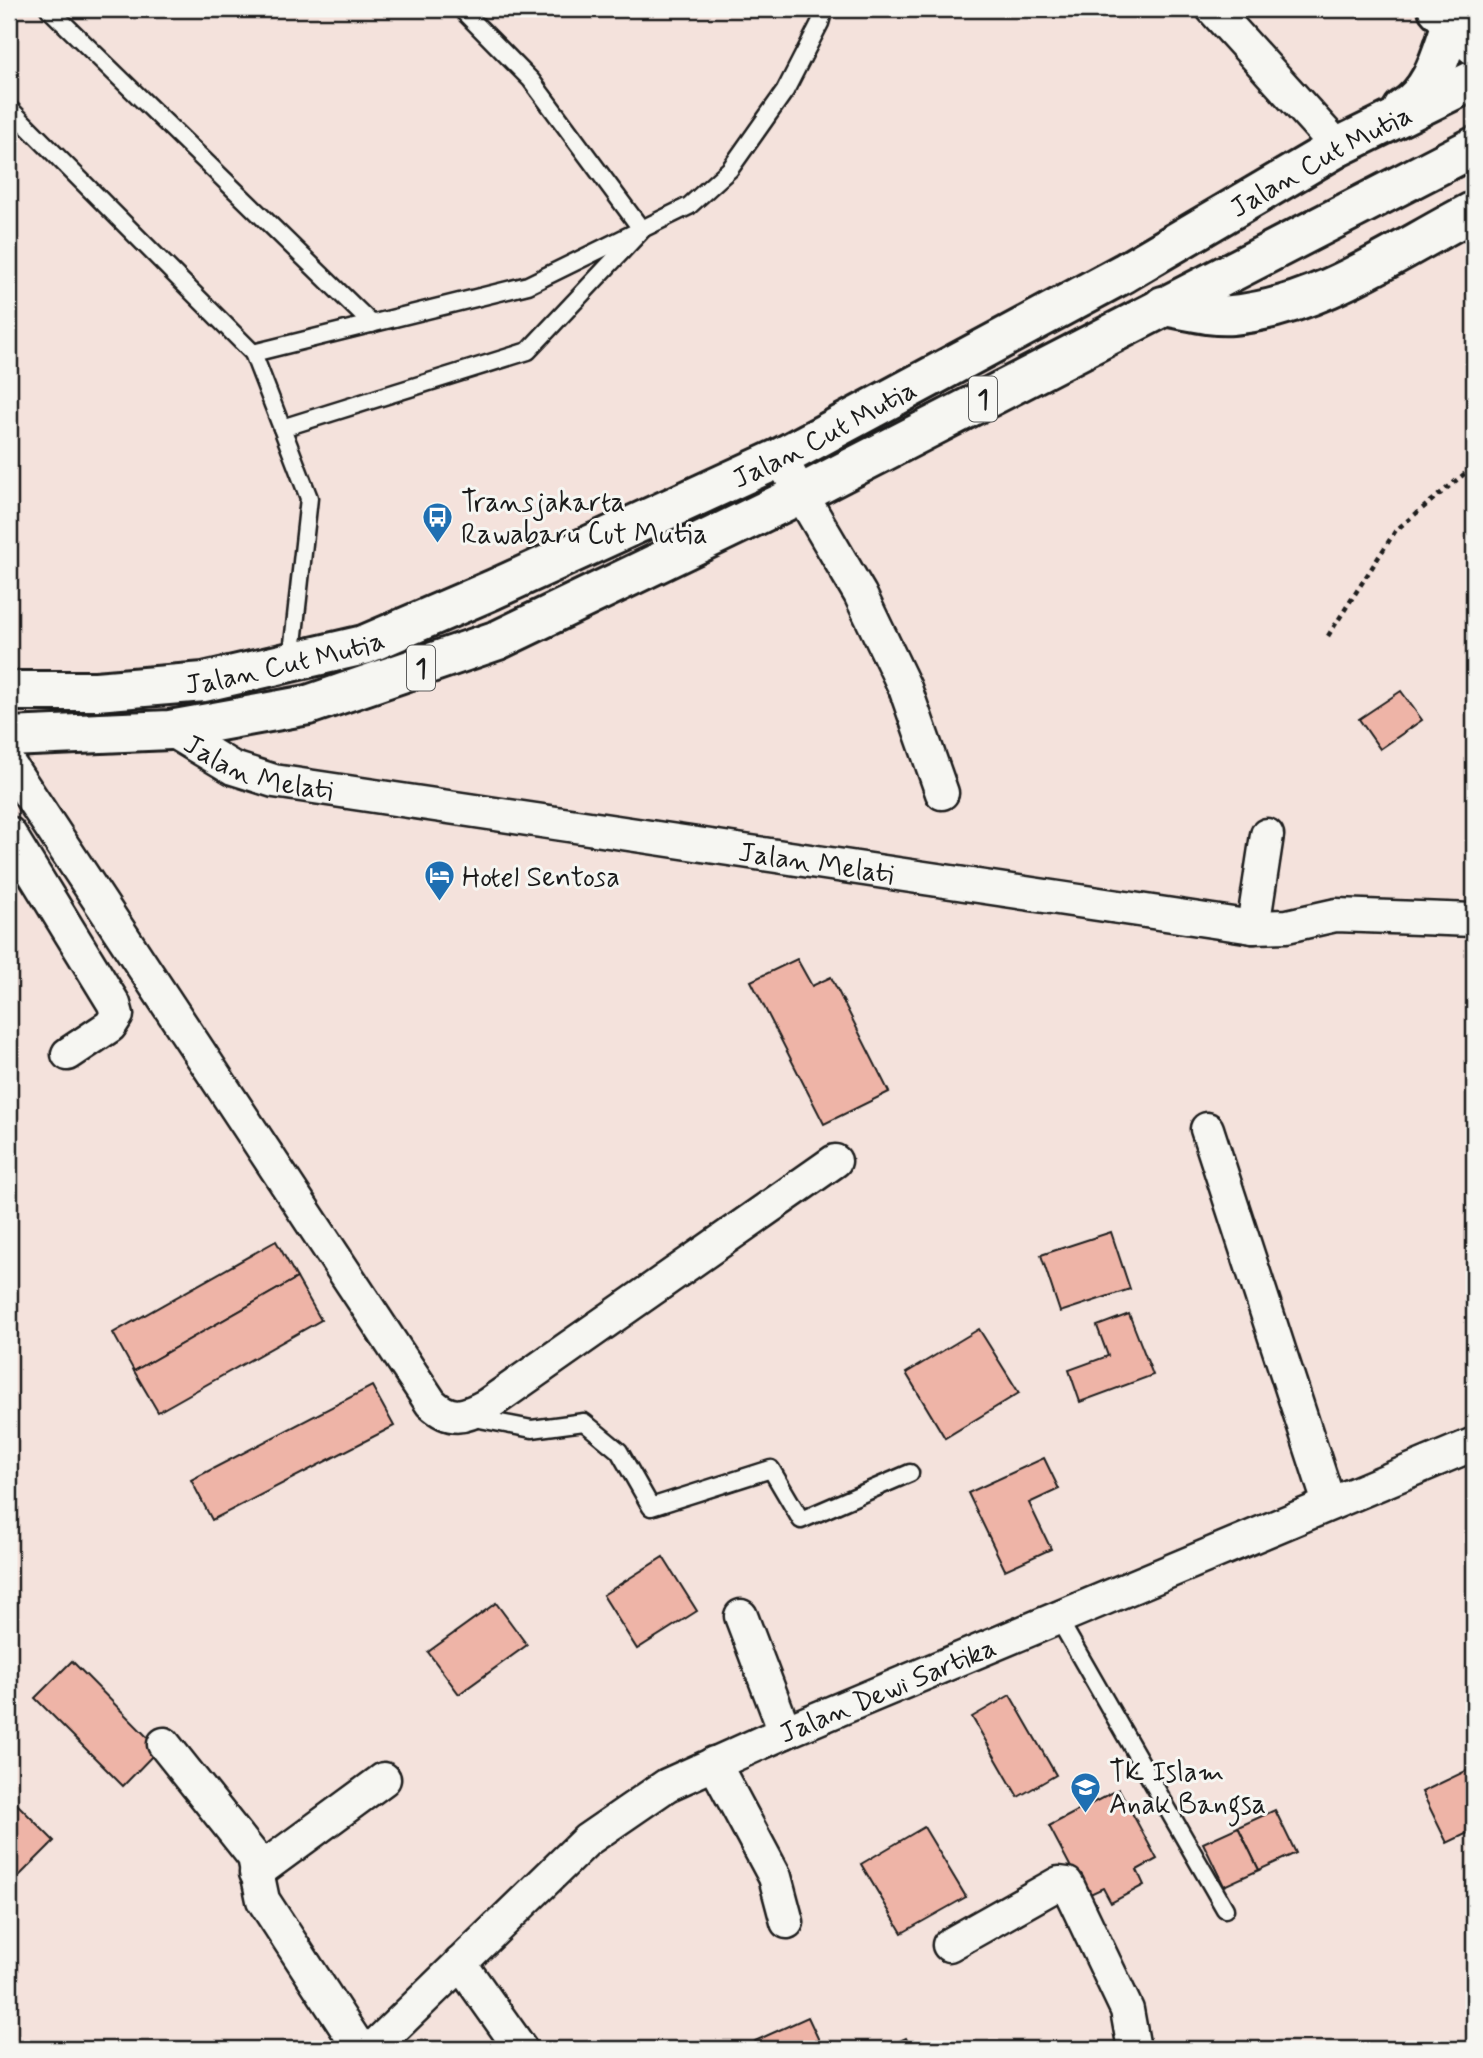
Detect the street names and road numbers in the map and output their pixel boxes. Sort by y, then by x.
street label: Jalan Cut Mutia [1224,97,1419,228]
street label: Jalan Cut Mutia [727,372,924,498]
road number: 1 [969,376,997,422]
street label: Jalan Cut Mutia [184,622,391,704]
road number: 1 [407,646,435,690]
street label: Jalan Melati [176,726,335,811]
street label: Jalan Melati [736,835,896,894]
street label: Jalan Dewi Sartika [774,1630,1002,1753]

